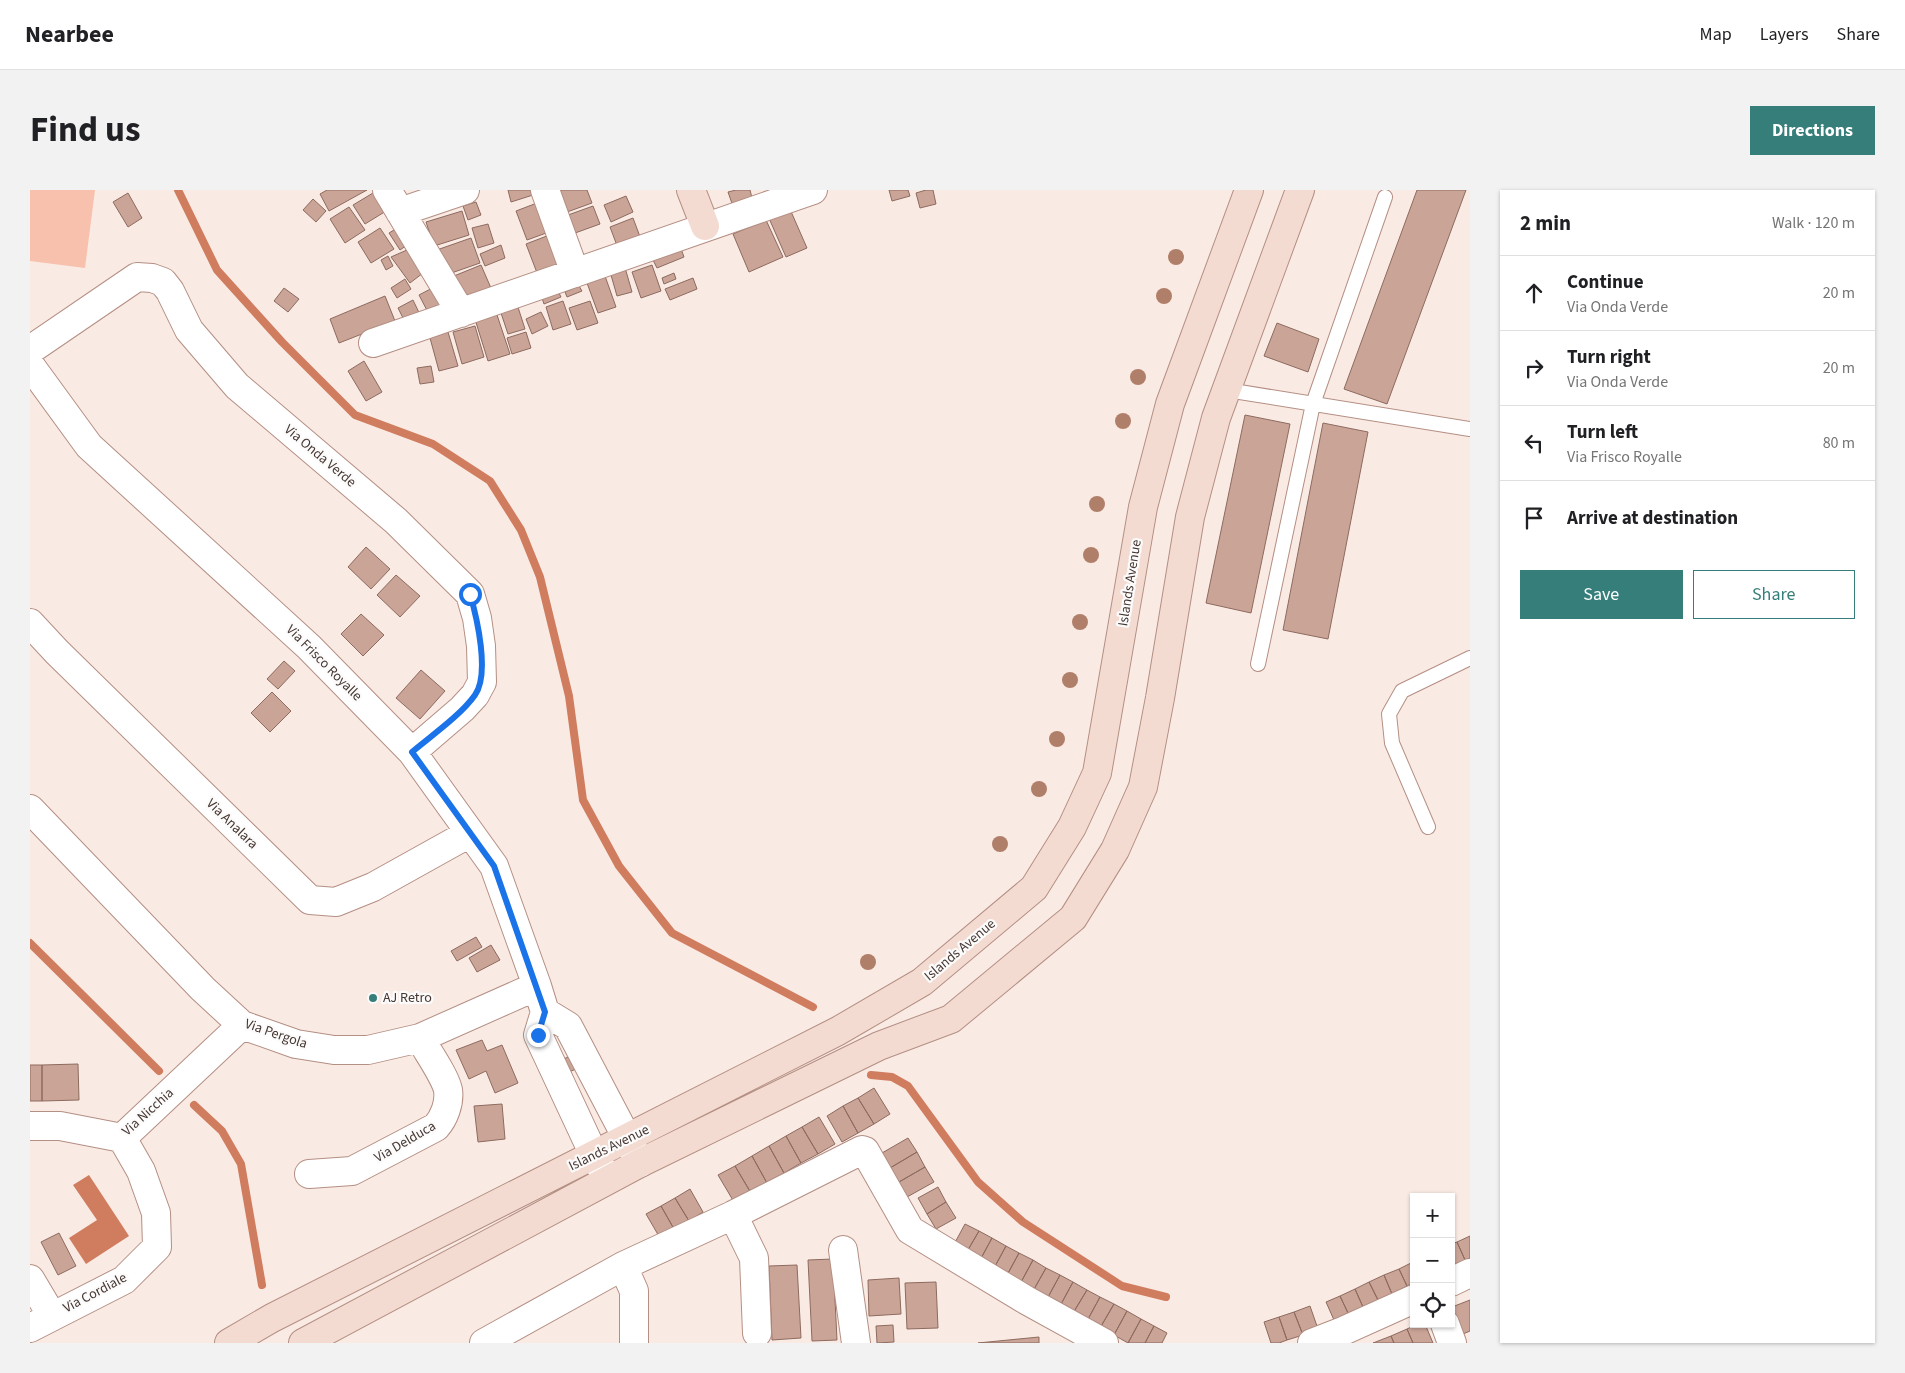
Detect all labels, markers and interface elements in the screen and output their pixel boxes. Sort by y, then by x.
text: Nearbee [25,17,114,52]
text: Map [1700,22,1732,47]
text: Layers [1760,22,1809,47]
text: Share [1837,22,1880,47]
text: Find us [30,105,140,155]
button: Directions [1750,106,1875,155]
text: 2 min [1520,208,1571,238]
text: Walk · 120 m [1772,212,1855,234]
text: Continue [1567,269,1644,296]
icon: ahead [1520,279,1548,307]
text: 20 m [1823,282,1855,304]
text: Via Onda Verde [1567,296,1668,318]
text: Turn right [1567,344,1651,371]
icon: right [1520,354,1548,382]
text: 20 m [1823,357,1855,379]
text: Via Onda Verde [1567,371,1668,393]
text: Turn left [1567,419,1638,446]
street label: Via Onda Verde [280,420,360,492]
icon: left [1520,429,1548,457]
text: 80 m [1823,432,1855,454]
text: Via Frisco Royalle [1567,446,1682,468]
icon: arrive [1520,504,1548,532]
text: Arrive at destination [1567,505,1738,532]
street label: Islands Avenue [1113,538,1147,628]
button: Save [1520,570,1683,619]
button: Share [1693,570,1855,619]
route start [459,583,482,606]
street label: Via Frisco Royalle [281,620,367,706]
street label: Via Analara [202,794,262,854]
street label: Islands Avenue [920,914,1000,986]
place label: AJ Retro [383,988,432,1008]
marker: AJ Retro [367,992,379,1004]
street label: Via Pergola [242,1014,310,1054]
route end [527,1024,550,1047]
street label: Via Nicchia [118,1083,178,1141]
street label: Via Delduca [370,1116,440,1168]
street label: Islands Avenue [565,1120,653,1176]
map controls [1410,1193,1455,1328]
button: + [1410,1193,1455,1238]
button: − [1410,1238,1455,1283]
street label: Via Cordiale [60,1268,130,1318]
button: locate [1410,1283,1455,1328]

